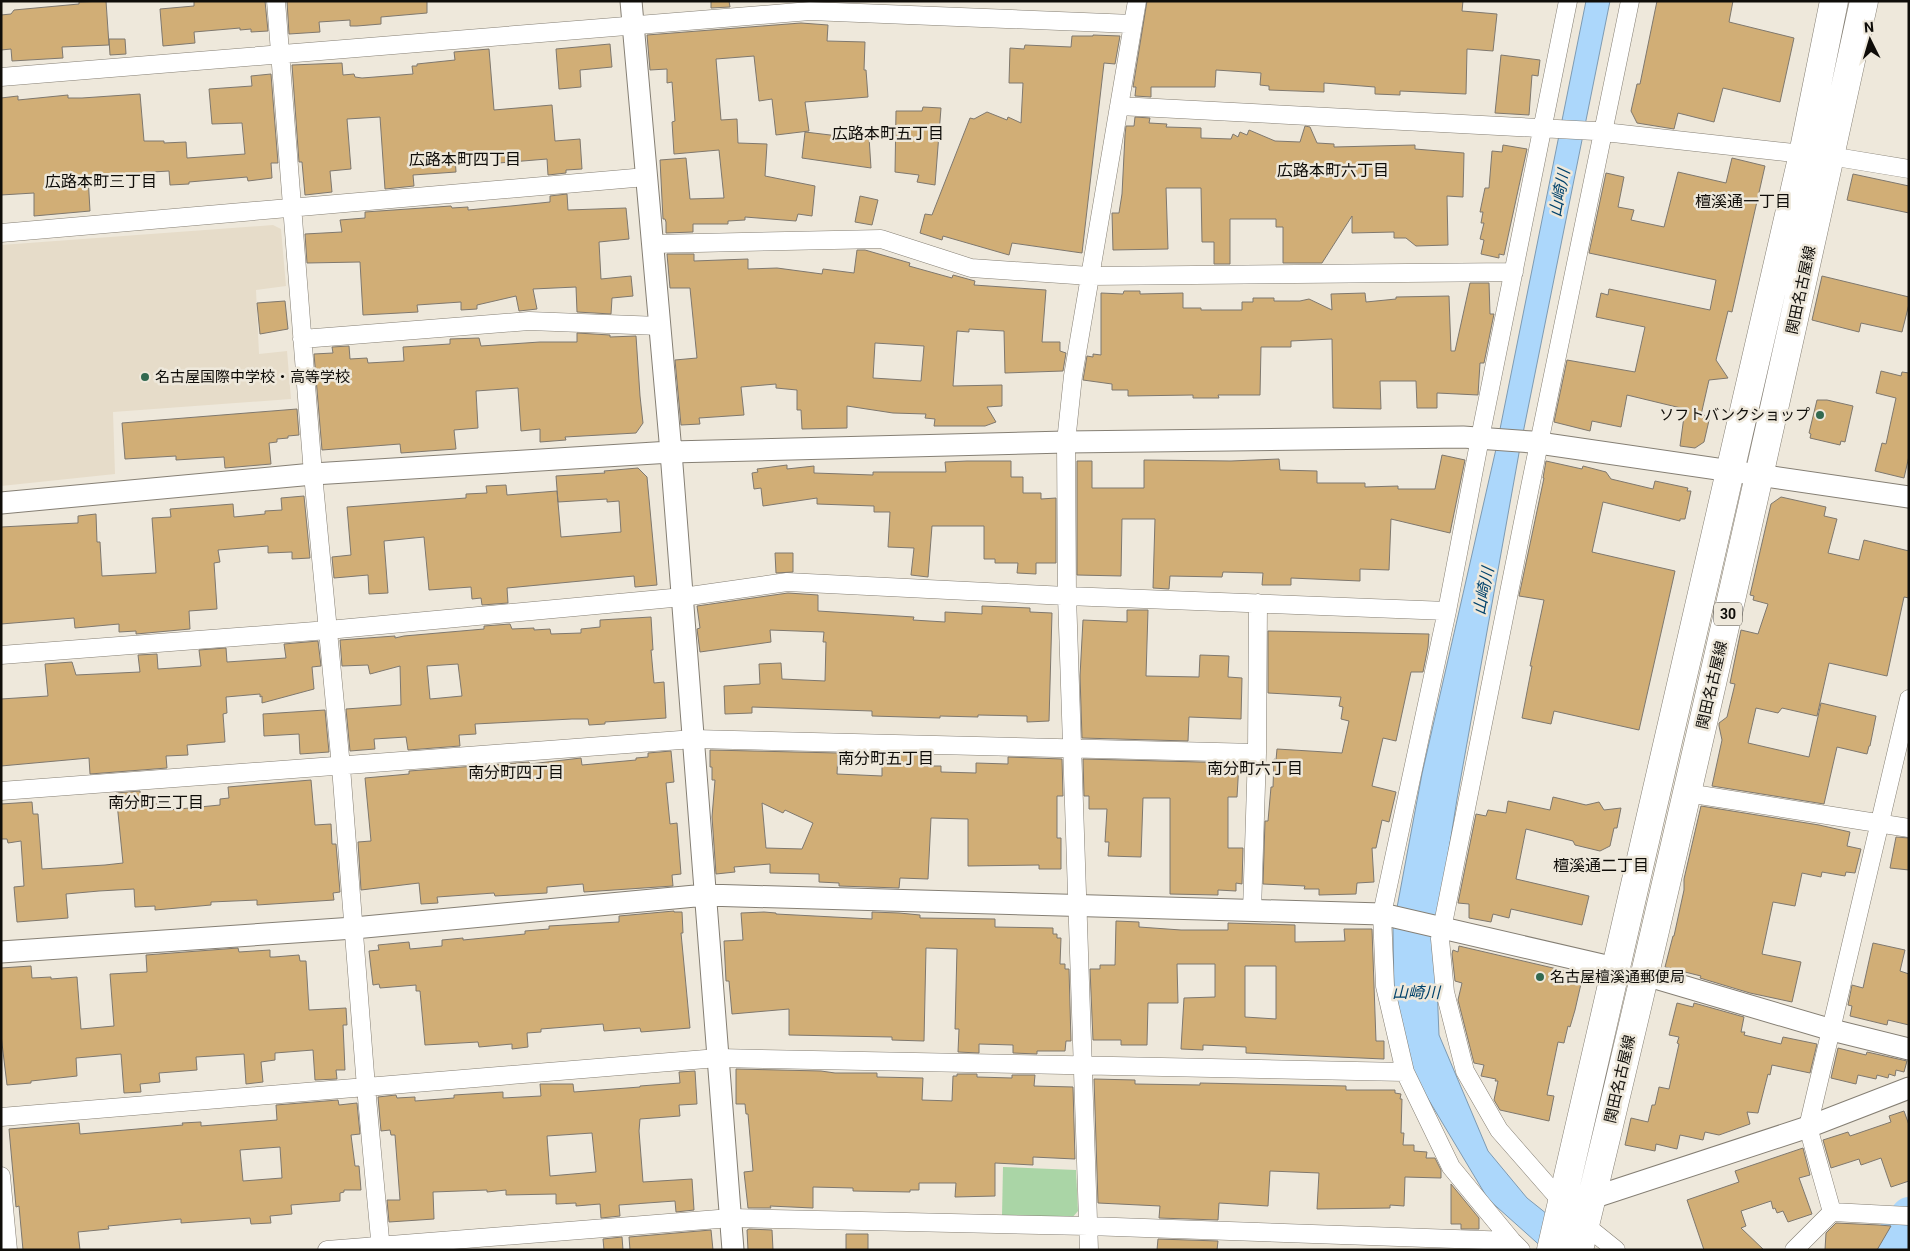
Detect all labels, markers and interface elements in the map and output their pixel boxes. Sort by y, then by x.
north arrow [1845,15,1895,65]
text: N [1863,19,1874,35]
district label: 広路本町五丁目 [832,124,944,143]
district label: 広路本町四丁目 [409,150,521,169]
district label: 広路本町六丁目 [1277,161,1389,180]
water label: 山崎川 [1546,166,1574,218]
district label: 広路本町三丁目 [45,172,157,191]
district label: 檀溪通一丁目 [1695,192,1791,211]
street label: 関田名古屋線 [1783,244,1819,336]
place label: 名古屋国際中学校・高等学校 [155,368,350,386]
marker: 名古屋国際中学校・高等学校 [139,371,151,383]
place label: ソフトバンクショップ [1659,406,1810,424]
marker: ソフトバンクショップ [1814,409,1826,421]
water label: 山崎川 [1470,564,1498,616]
road number: 30 [1714,602,1742,626]
street label: 関田名古屋線 [1693,639,1731,731]
district label: 南分町五丁目 [838,749,934,768]
district label: 南分町六丁目 [1207,759,1303,778]
district label: 南分町四丁目 [468,763,564,782]
district label: 南分町三丁目 [108,793,204,812]
district label: 檀溪通二丁目 [1553,856,1649,875]
place label: 名古屋檀溪通郵便局 [1550,968,1685,986]
marker: 名古屋檀溪通郵便局 [1534,971,1546,983]
water label: 山崎川 [1392,983,1442,1002]
street label: 関田名古屋線 [1601,1033,1639,1125]

